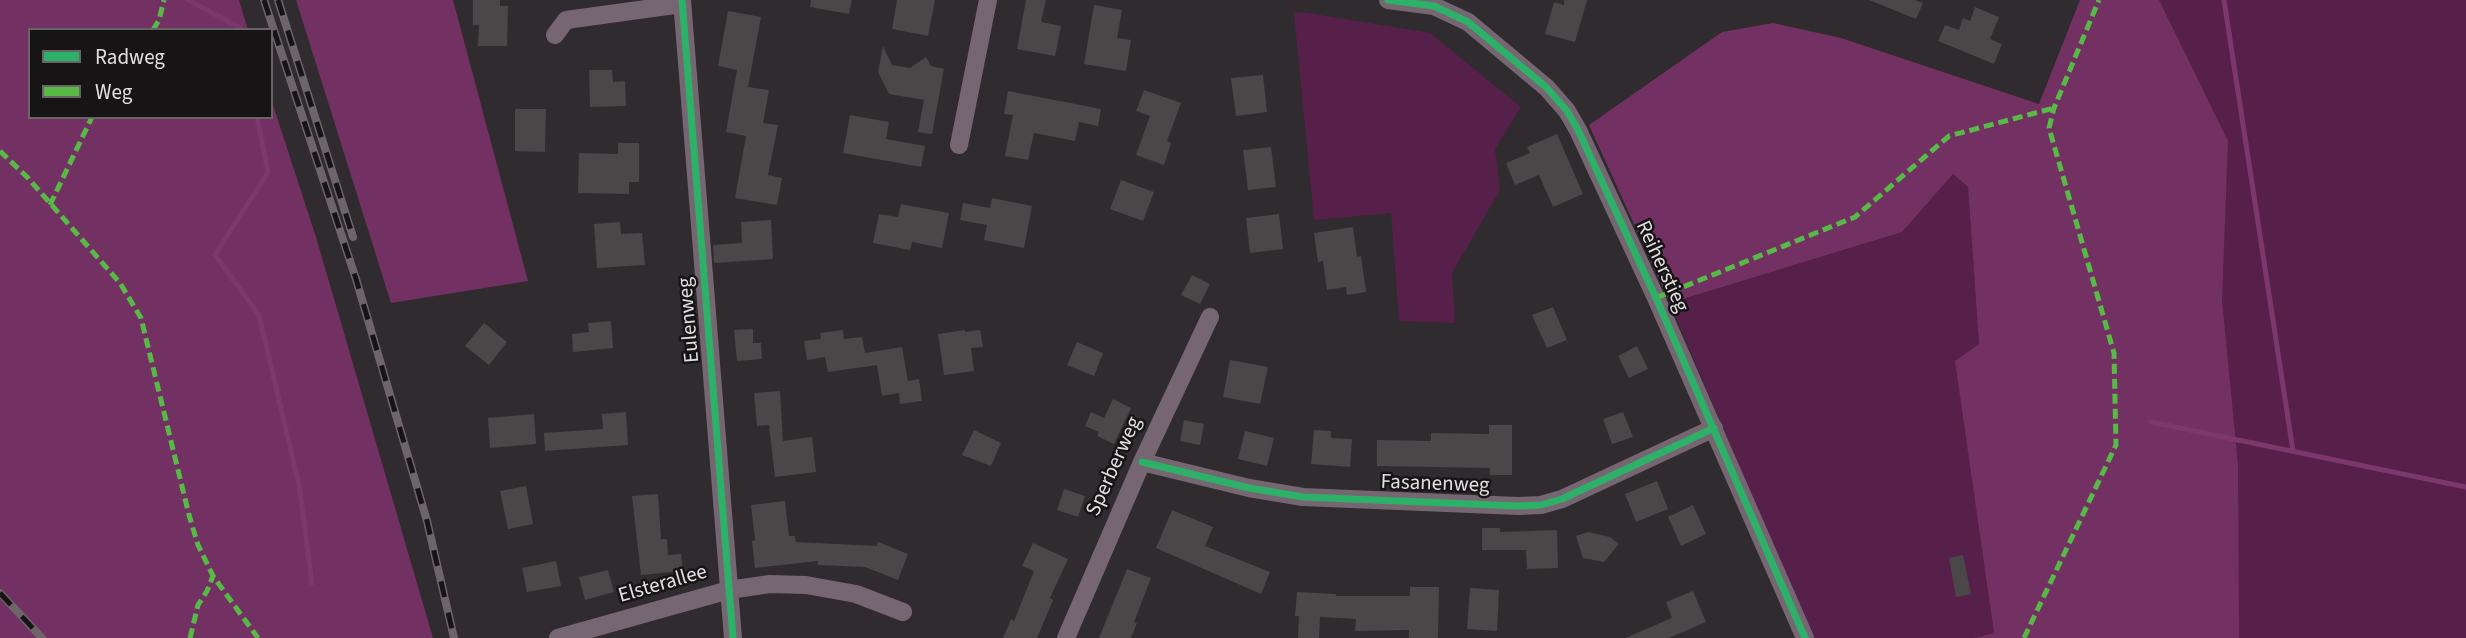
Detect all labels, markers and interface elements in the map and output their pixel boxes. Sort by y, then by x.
legend [28,28,273,119]
text: Radweg [95,42,165,72]
text: Weg [95,77,132,107]
street label: Reiherstieg [1629,217,1693,317]
street label: Eulenweg [674,276,706,364]
street label: Sperberweg [1082,413,1148,521]
street label: Fasanenweg [1380,471,1490,499]
street label: Elsterallee [616,560,710,610]

